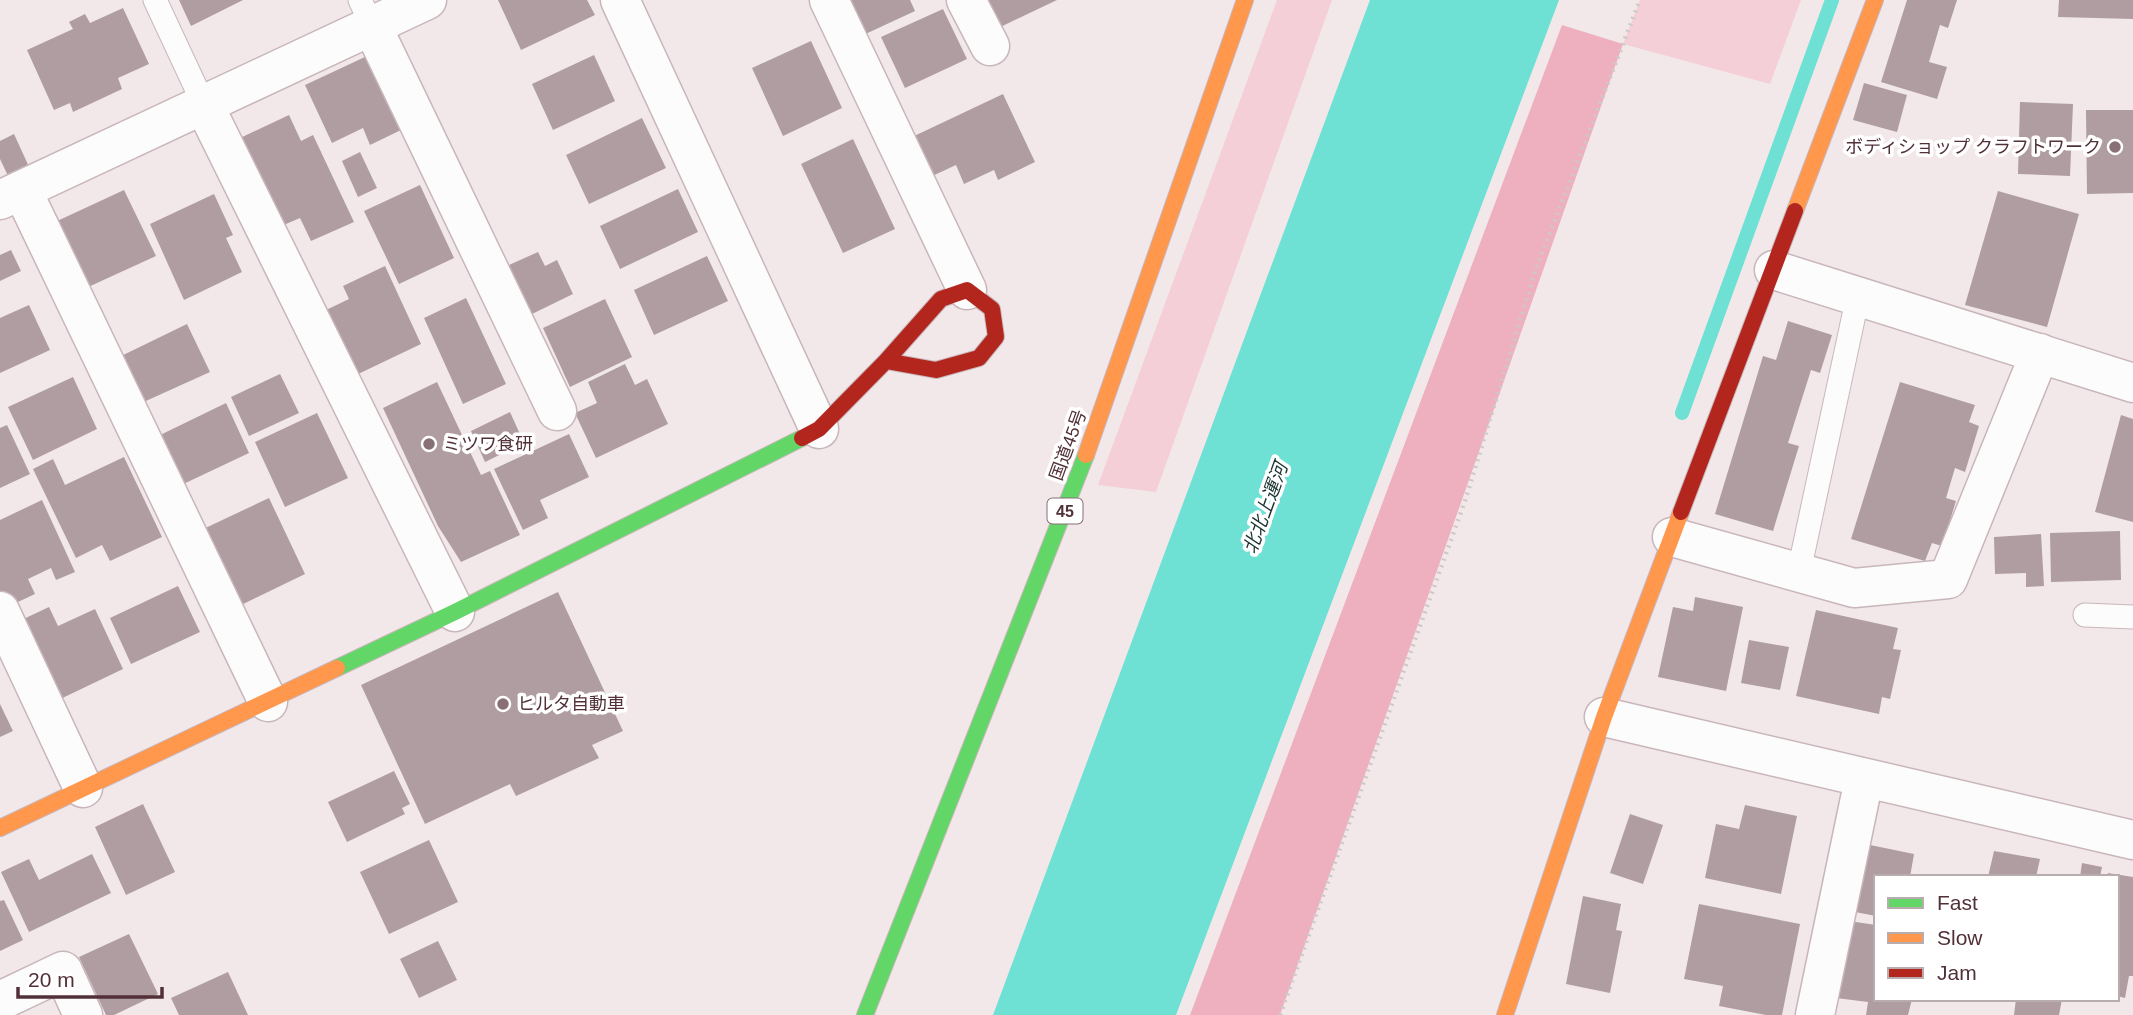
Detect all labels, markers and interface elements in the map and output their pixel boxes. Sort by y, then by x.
place label: ボディショップ クラフトワーク [1845,137,2101,157]
marker: ボディショップ クラフトワーク [2107,139,2123,155]
street label: 国道45号 [1046,407,1090,483]
place label: ミツワ食研 [443,434,533,454]
marker: ミツワ食研 [421,436,437,452]
water label: 北北上運河 [1239,456,1293,556]
road number: 45 [1048,498,1082,524]
place label: ヒルタ自動車 [517,694,625,714]
marker: ヒルタ自動車 [495,696,511,712]
legend [1874,875,2119,1001]
text: Fast [1937,891,1978,914]
text: Slow [1937,926,1983,949]
scale bar [18,956,161,1000]
text: Jam [1937,961,1977,984]
text: 20 m [28,968,75,991]

